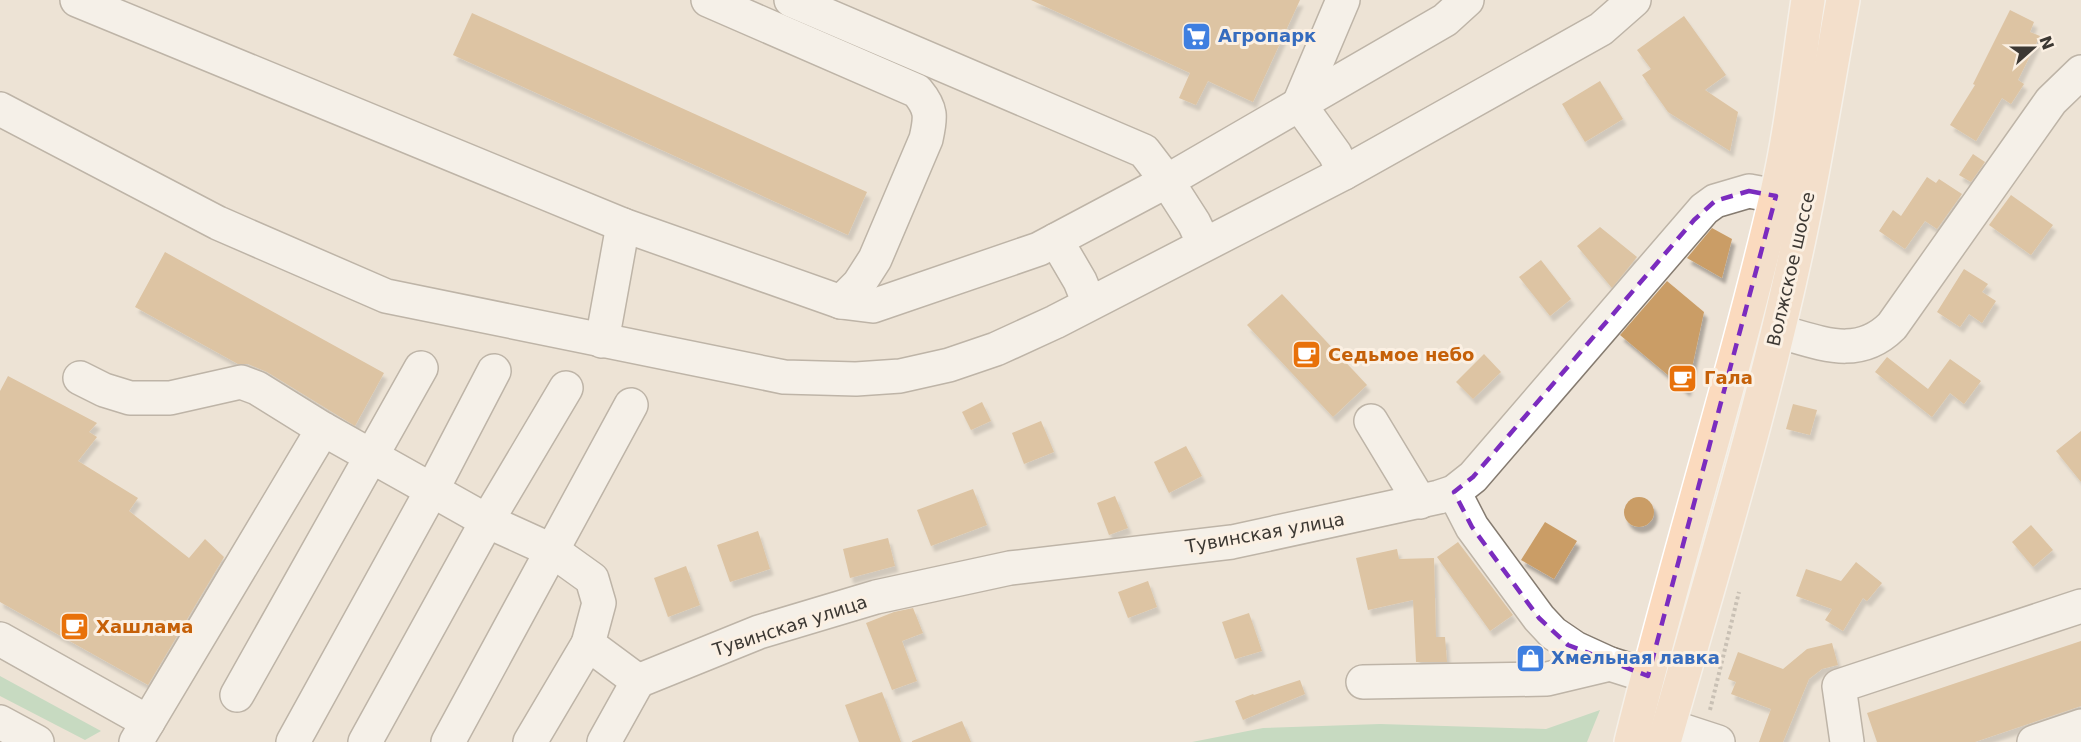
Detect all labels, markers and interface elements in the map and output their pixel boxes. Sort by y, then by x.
north arrow [2003,18,2063,78]
supermarket icon: Агропарк [1181,20,1213,52]
place label: Агропарк [1218,25,1316,46]
text: N [2035,33,2058,52]
street label: Волжское шоссе [1763,190,1819,348]
cafe icon: Седьмое небо [1291,339,1323,371]
place label: Седьмое небо [1328,344,1474,365]
cafe icon: Гала [1667,362,1699,394]
place label: Гала [1704,367,1753,388]
street label: Тувинская улица [1183,508,1346,557]
street label: Тувинская улица [709,591,870,661]
cafe icon: Хашлама [59,611,91,643]
place label: Хашлама [96,616,193,637]
shop icon: Хмельная лавка [1514,642,1546,674]
place label: Хмельная лавка [1551,647,1720,668]

